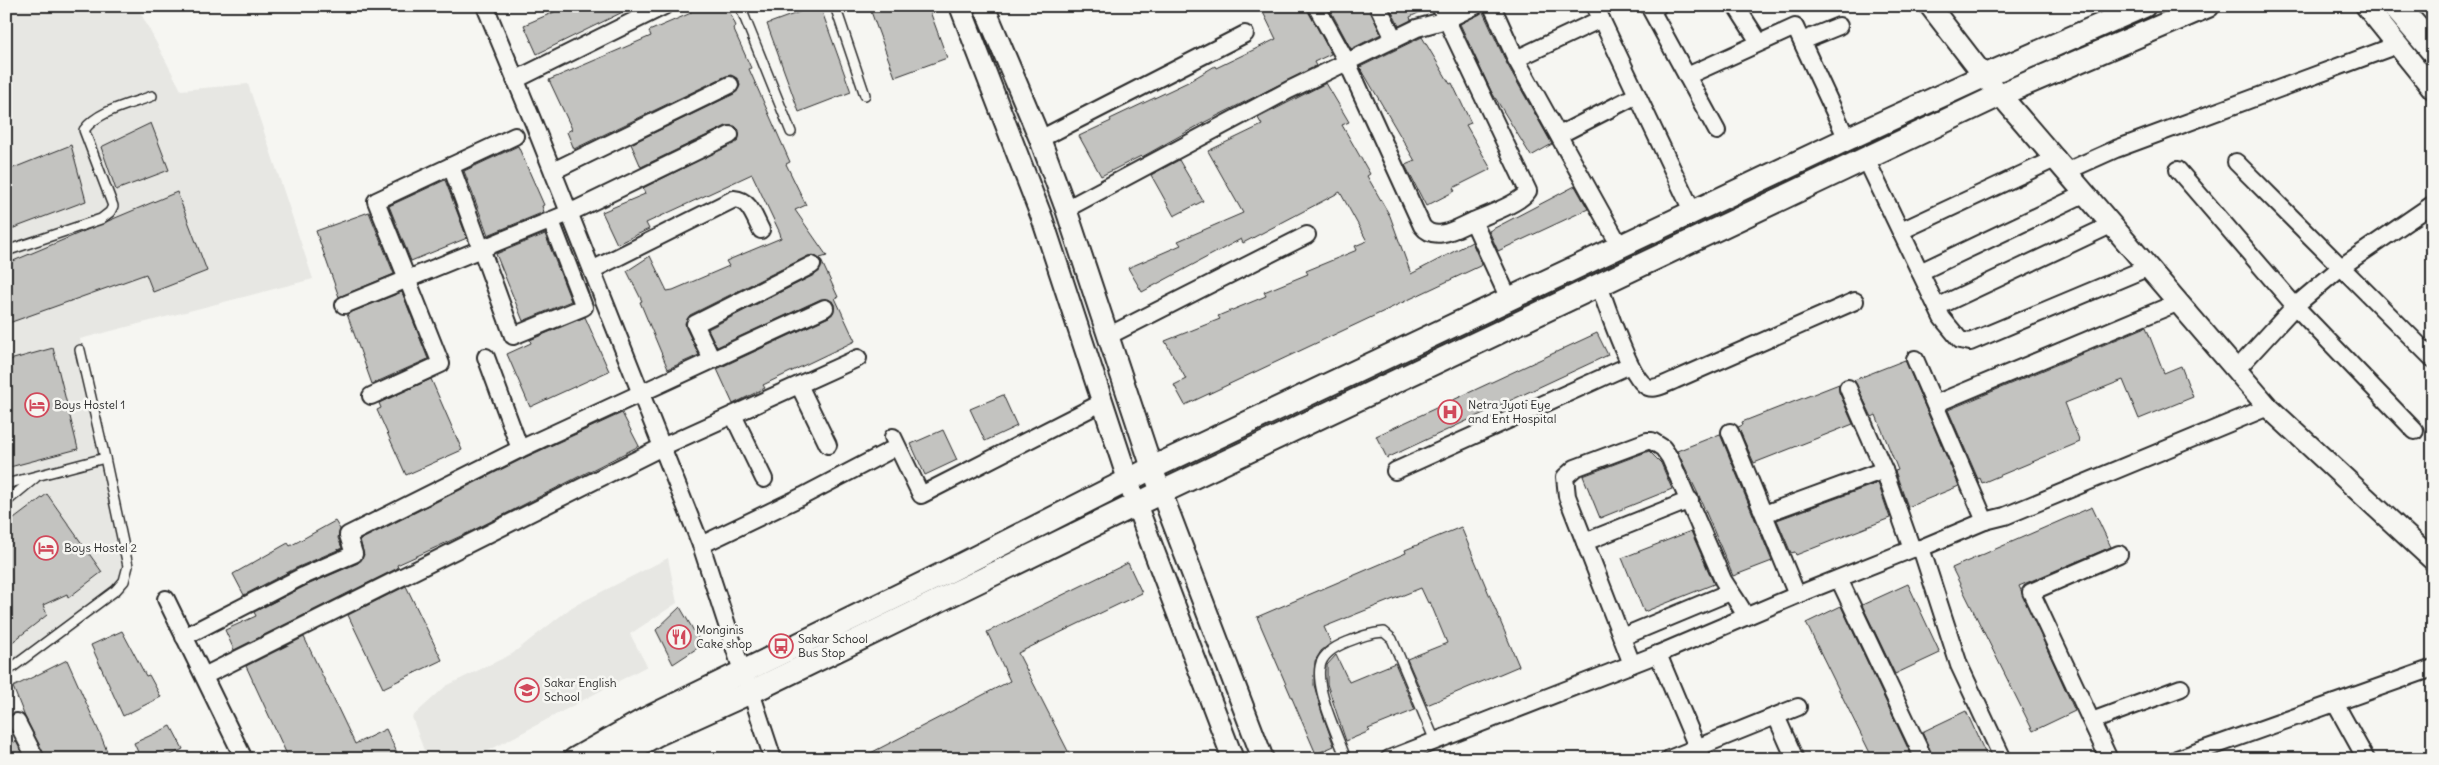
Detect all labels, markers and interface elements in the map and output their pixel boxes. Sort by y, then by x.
hotel icon: Boys Hostel 1 [24,392,50,418]
place label: Boys Hostel 1 [54,397,125,412]
place label: Netra Jyoti Eye and Ent Hospital [1468,397,1556,426]
hospital icon: Netra Jyoti Eye and Ent Hospital [1437,399,1463,425]
hotel icon: Boys Hostel 2 [33,535,59,561]
place label: Boys Hostel 2 [64,540,137,555]
place label: Monginis Cake shop [696,622,752,651]
restaurant icon: Monginis Cake shop [666,624,692,650]
place label: Sakar School Bus Stop [798,631,868,660]
bus stop icon: Sakar School Bus Stop [768,633,794,659]
place label: Sakar English School [544,675,617,704]
school or university icon: Sakar English School [514,677,540,703]

